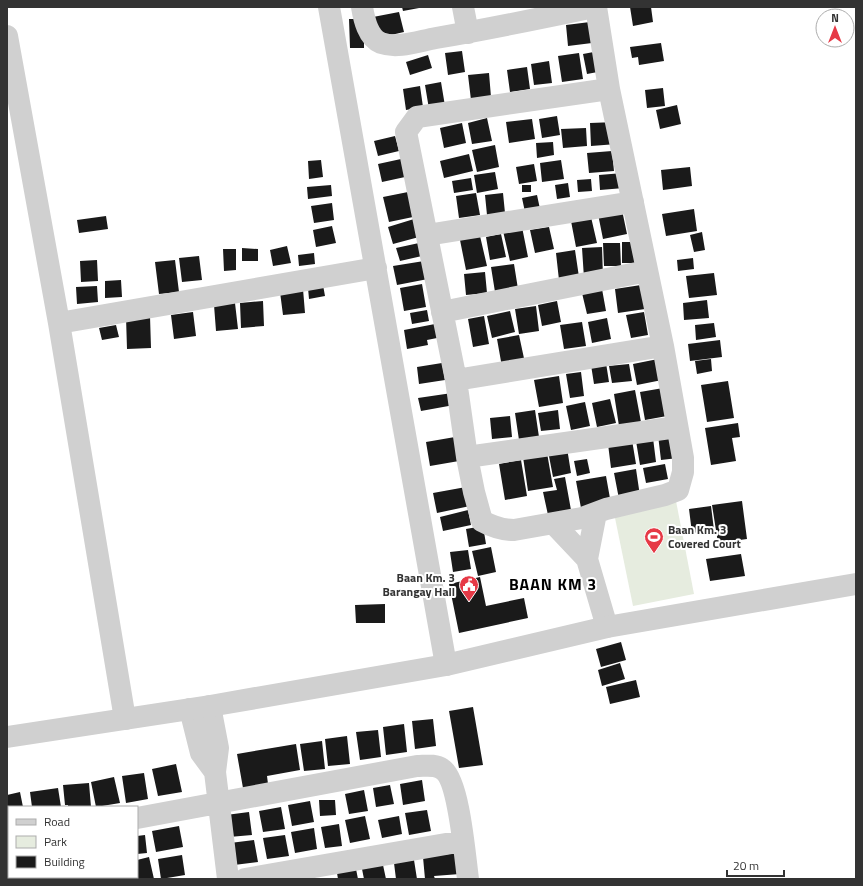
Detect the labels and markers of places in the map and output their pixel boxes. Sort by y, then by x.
place label: Baan Km. 3 Covered Court [668,520,741,553]
sports icon: Baan Km. 3 Covered Court [643,526,665,554]
place label: Baan Km. 3 Barangay Hall [382,568,455,601]
public building icon: Baan Km. 3 Barangay Hall [458,574,480,602]

